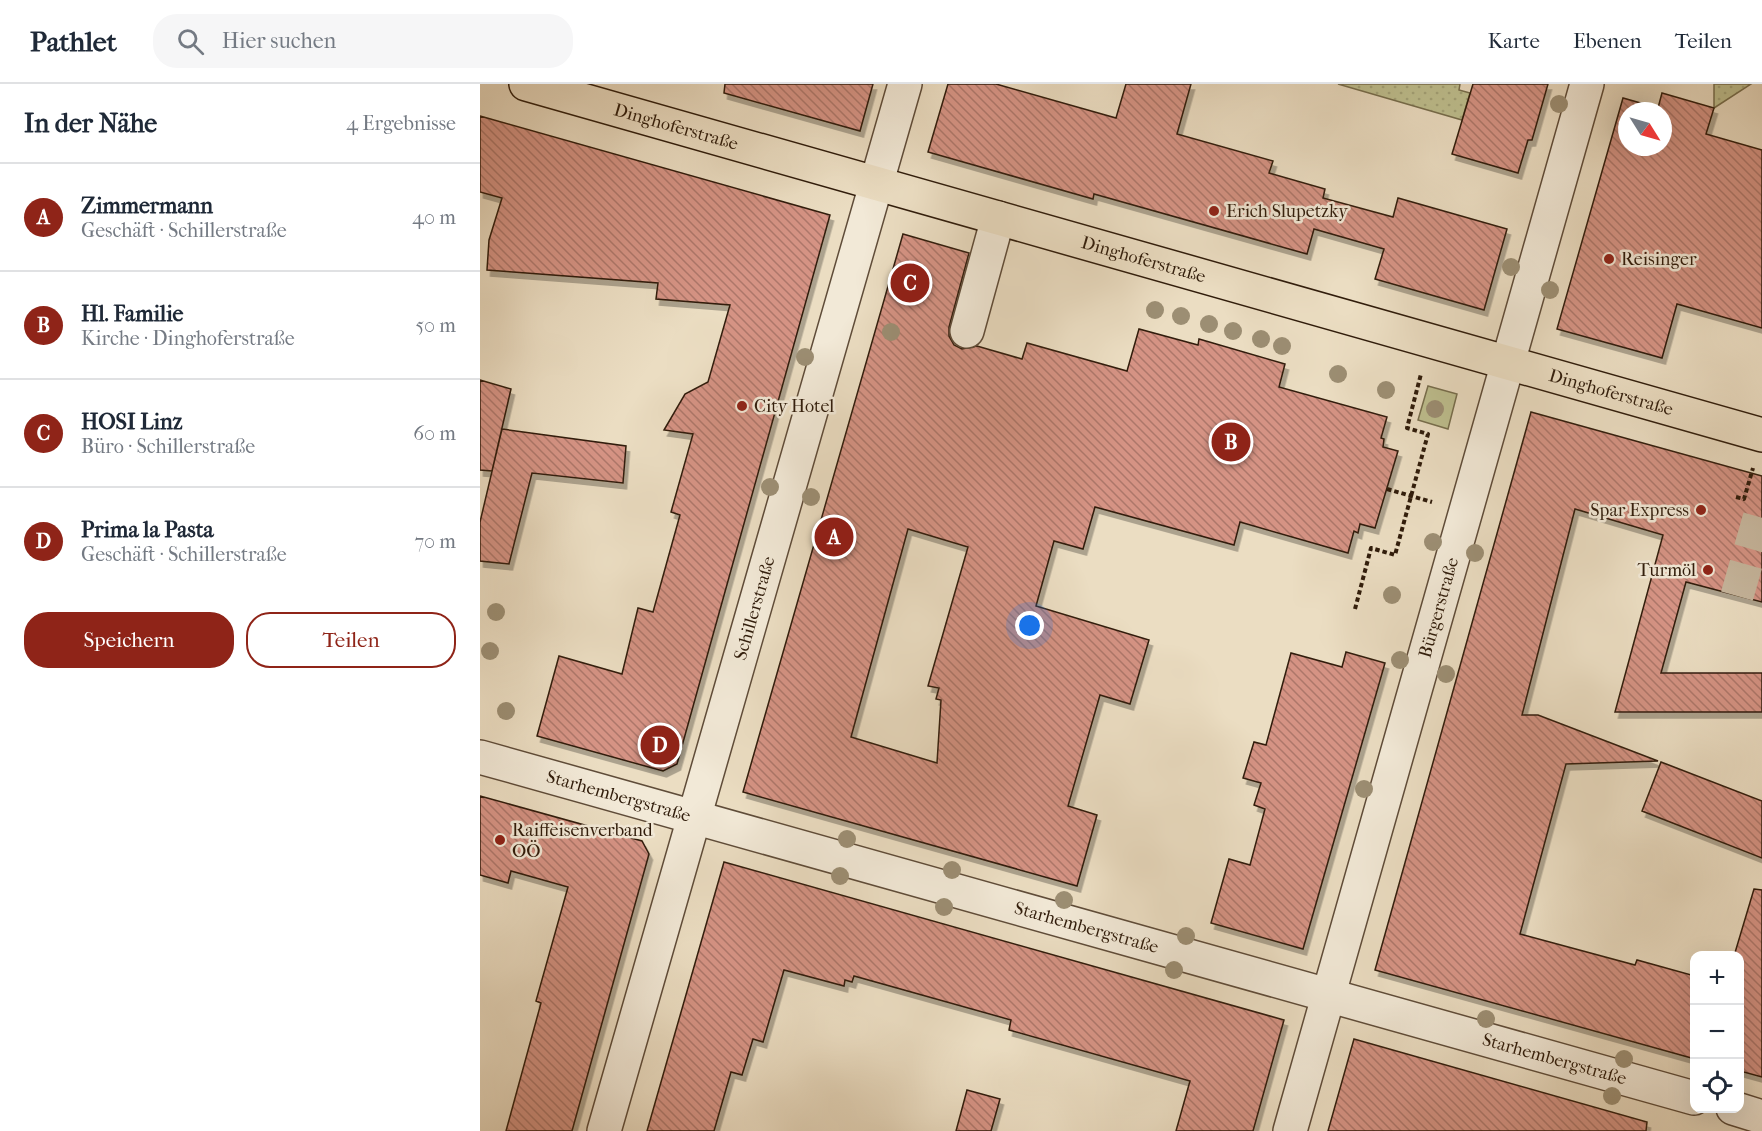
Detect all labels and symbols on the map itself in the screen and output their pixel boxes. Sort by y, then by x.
street label: Dinghoferstraße [611,99,741,155]
north arrow [1618,102,1672,156]
place label: Erich Slupetzky [1226,201,1349,222]
marker: Erich Slupetzky [1207,204,1221,218]
street label: Dinghoferstraße [1079,232,1208,288]
place label: Reisinger [1621,249,1697,270]
marker: Reisinger [1602,252,1616,266]
pin: C [890,260,930,306]
street label: Dinghoferstraße [1546,365,1676,420]
place label: City Hotel [754,396,834,417]
marker: City Hotel [735,399,749,413]
pin: B [1212,420,1251,464]
place label: Spar Express [1590,500,1689,521]
marker: Spar Express [1694,503,1708,517]
pin: A [814,514,854,560]
street label: Schillerstraße [730,554,780,663]
street label: Bürgerstraße [1415,555,1463,660]
place label: Turmöl [1638,560,1696,581]
marker: Turmöl [1701,563,1715,577]
your location [1015,611,1044,640]
pin: D [640,722,680,768]
street label: Starhembergstraße [544,766,693,827]
place label: Raiffeisenverband OÖ [512,820,653,862]
marker: Raiffeisenverband OÖ [493,833,507,847]
street label: Starhembergstraße [1012,898,1161,958]
street label: Starhembergstraße [1480,1029,1629,1090]

